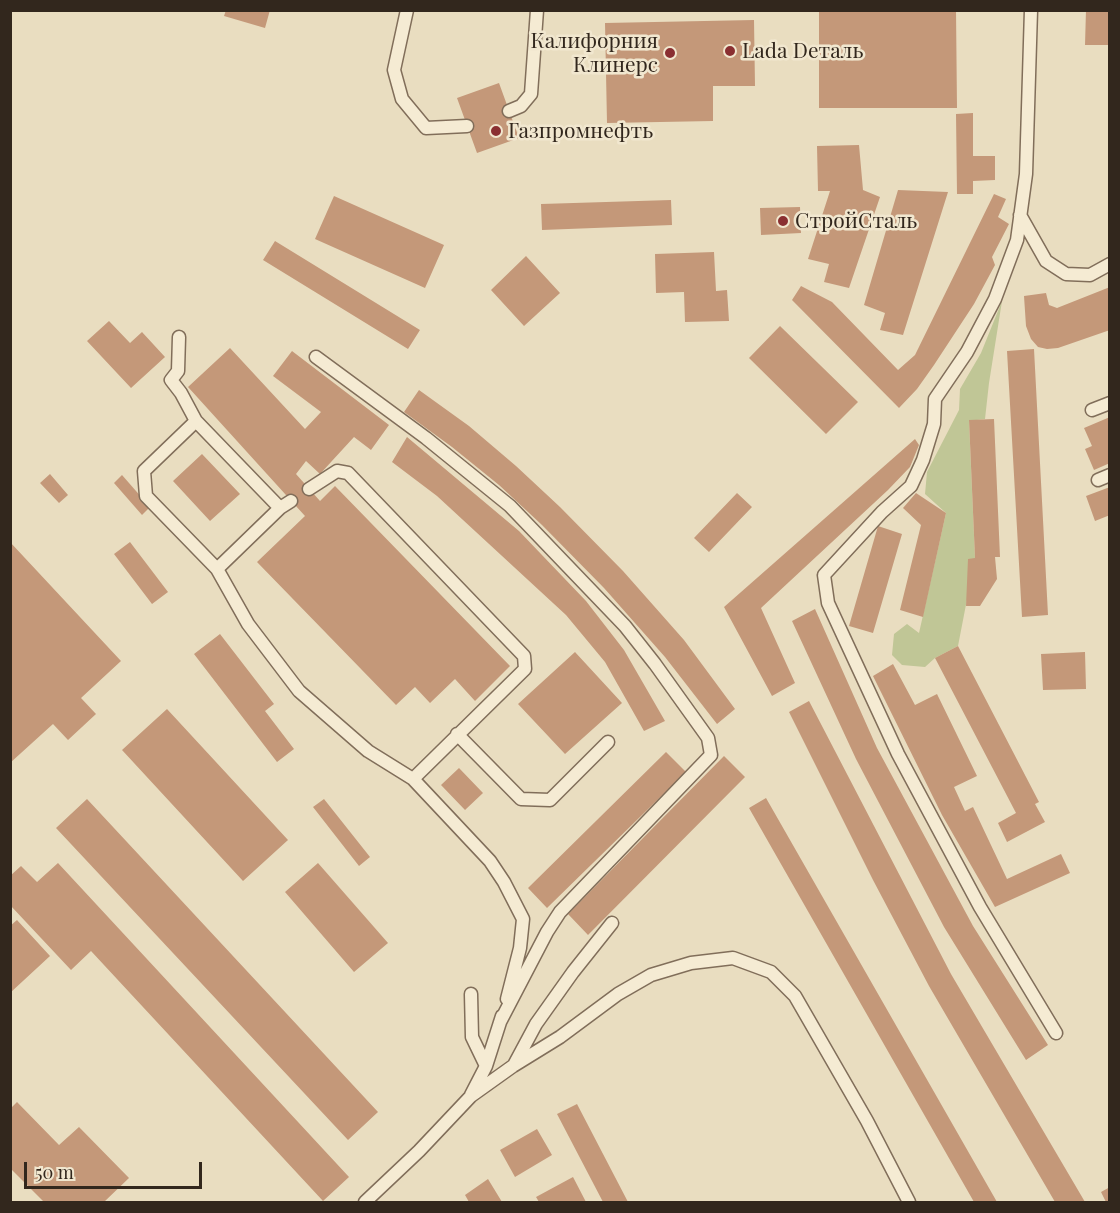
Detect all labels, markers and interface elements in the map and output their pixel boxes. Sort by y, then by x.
place label: Калифорния Клинерс [531,28,658,78]
place label: Lada Dеталь [742,38,863,64]
marker: Lada Dеталь [723,44,737,58]
marker: Калифорния Клинерс [663,46,677,60]
place label: Газпромнефть [508,118,653,144]
marker: Газпромнефть [489,124,503,138]
place label: СтройСталь [795,208,917,234]
marker: СтройСталь [776,214,790,228]
scale bar [27,1150,206,1188]
text: 50 m [35,1160,74,1184]

